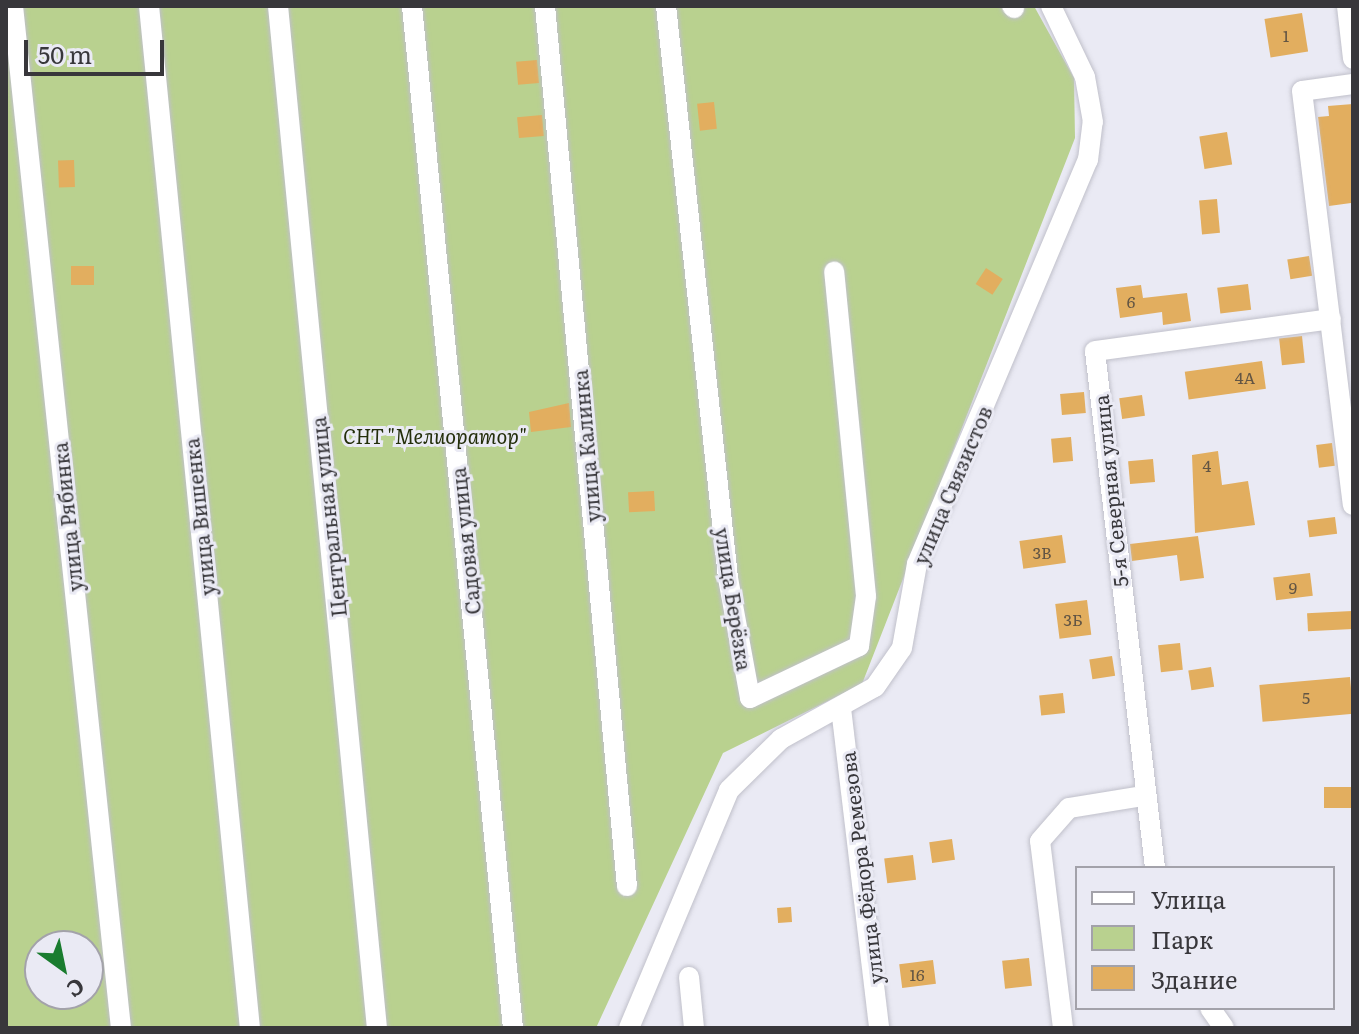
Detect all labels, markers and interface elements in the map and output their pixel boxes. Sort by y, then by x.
scale bar [28,24,168,74]
house number: 1 [1283,25,1289,45]
text: 50 m [38,36,92,71]
house number: 6 [1127,291,1135,311]
house number: 4А [1235,367,1255,387]
street label: улица Калинка [567,369,605,523]
street label: 5-я Северная улица [1088,394,1132,588]
street label: улица Связистов [908,402,996,568]
street label: Центральная улица [306,416,350,618]
park label: СНТ "Мелиоратор" [343,423,527,447]
street label: улица Вишенка [179,437,219,597]
street label: улица Рябинка [47,441,87,593]
house number: 4 [1203,455,1211,475]
street label: Садовая улица [445,466,485,616]
street label: улица Берёзка [711,526,757,672]
house number: 3В [1032,542,1052,562]
house number: 9 [1289,577,1297,597]
house number: 3Б [1063,609,1083,629]
house number: 5 [1302,687,1310,707]
street label: улица Фёдора Ремезова [835,750,887,986]
legend [1075,866,1335,1010]
text: Улица [1151,881,1226,916]
text: Парк [1151,921,1213,956]
north arrow [24,930,104,1010]
text: Здание [1151,961,1237,996]
house number: 16 [909,964,925,984]
text: С [61,971,92,1007]

